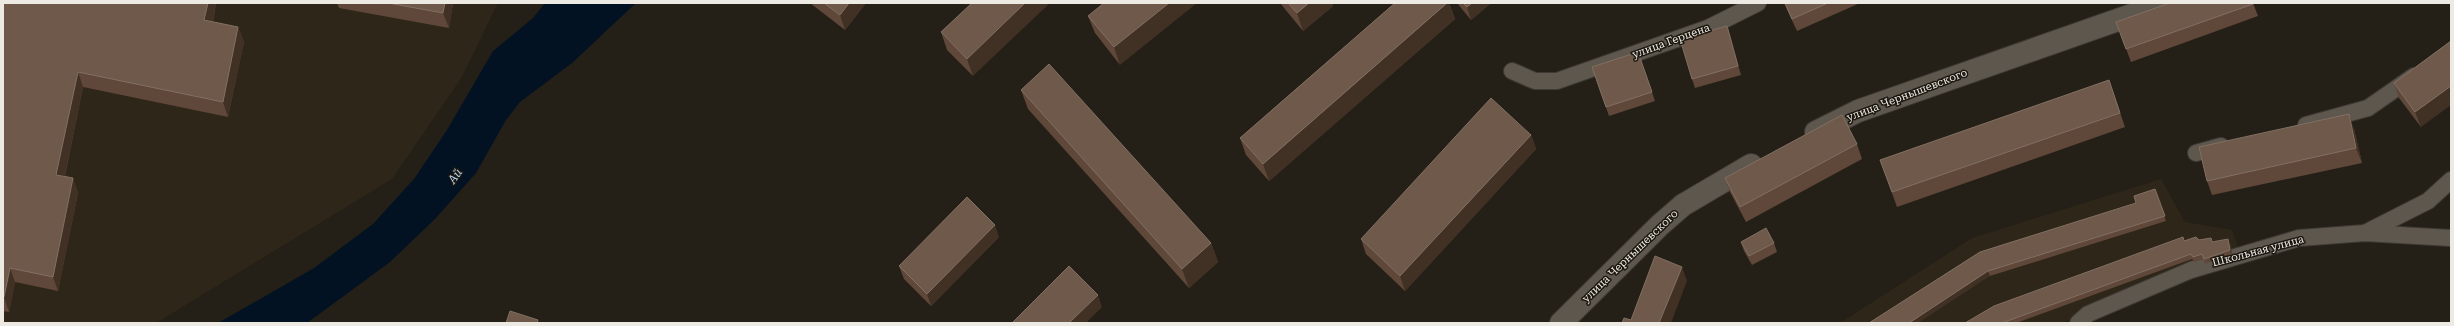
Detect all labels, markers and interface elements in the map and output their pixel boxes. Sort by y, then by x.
street label: улица Герцена [1630,21,1712,61]
street label: улица Чернышевского [1845,66,1969,124]
water label: Ай [444,166,465,187]
street label: улица Чернышевского [1579,207,1681,305]
street label: Школьная улица [2211,232,2305,270]

